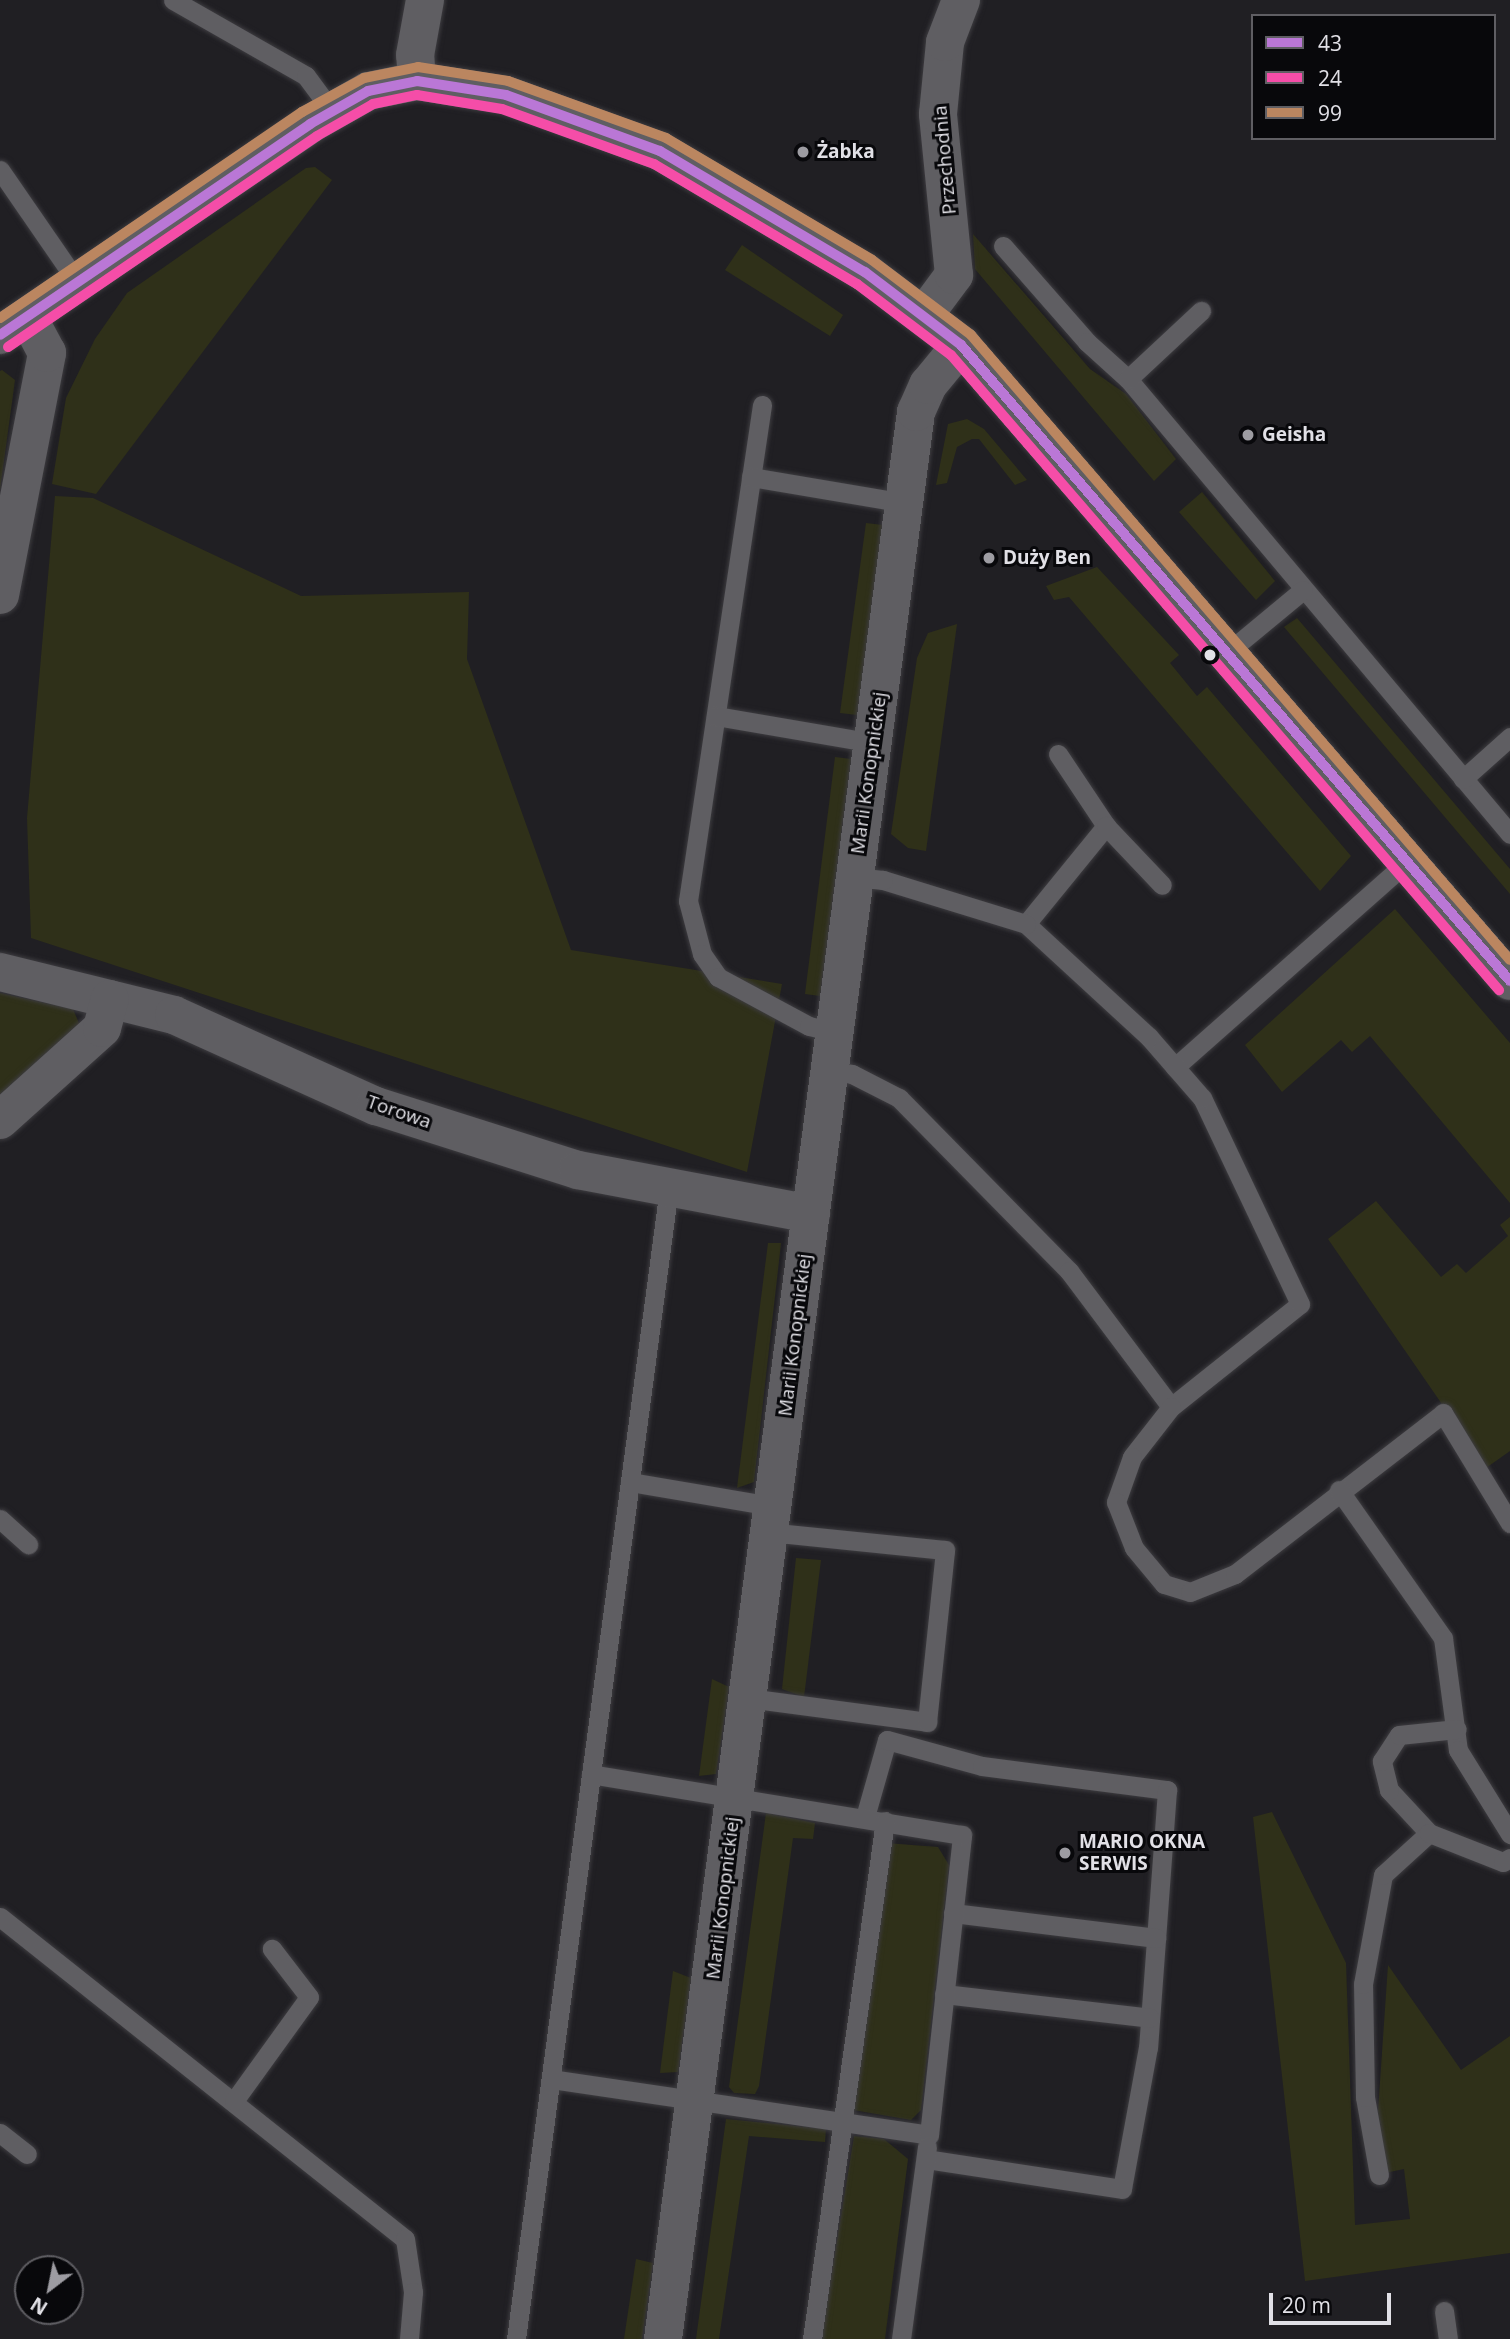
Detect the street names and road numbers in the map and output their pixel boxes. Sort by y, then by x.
street label: Przechodnia [929,104,961,216]
street label: Marii Konopnickiej [846,690,892,856]
street label: Torowa [364,1090,434,1134]
street label: Marii Konopnickiej [774,1252,816,1418]
street label: Marii Konopnickiej [702,1815,744,1981]

